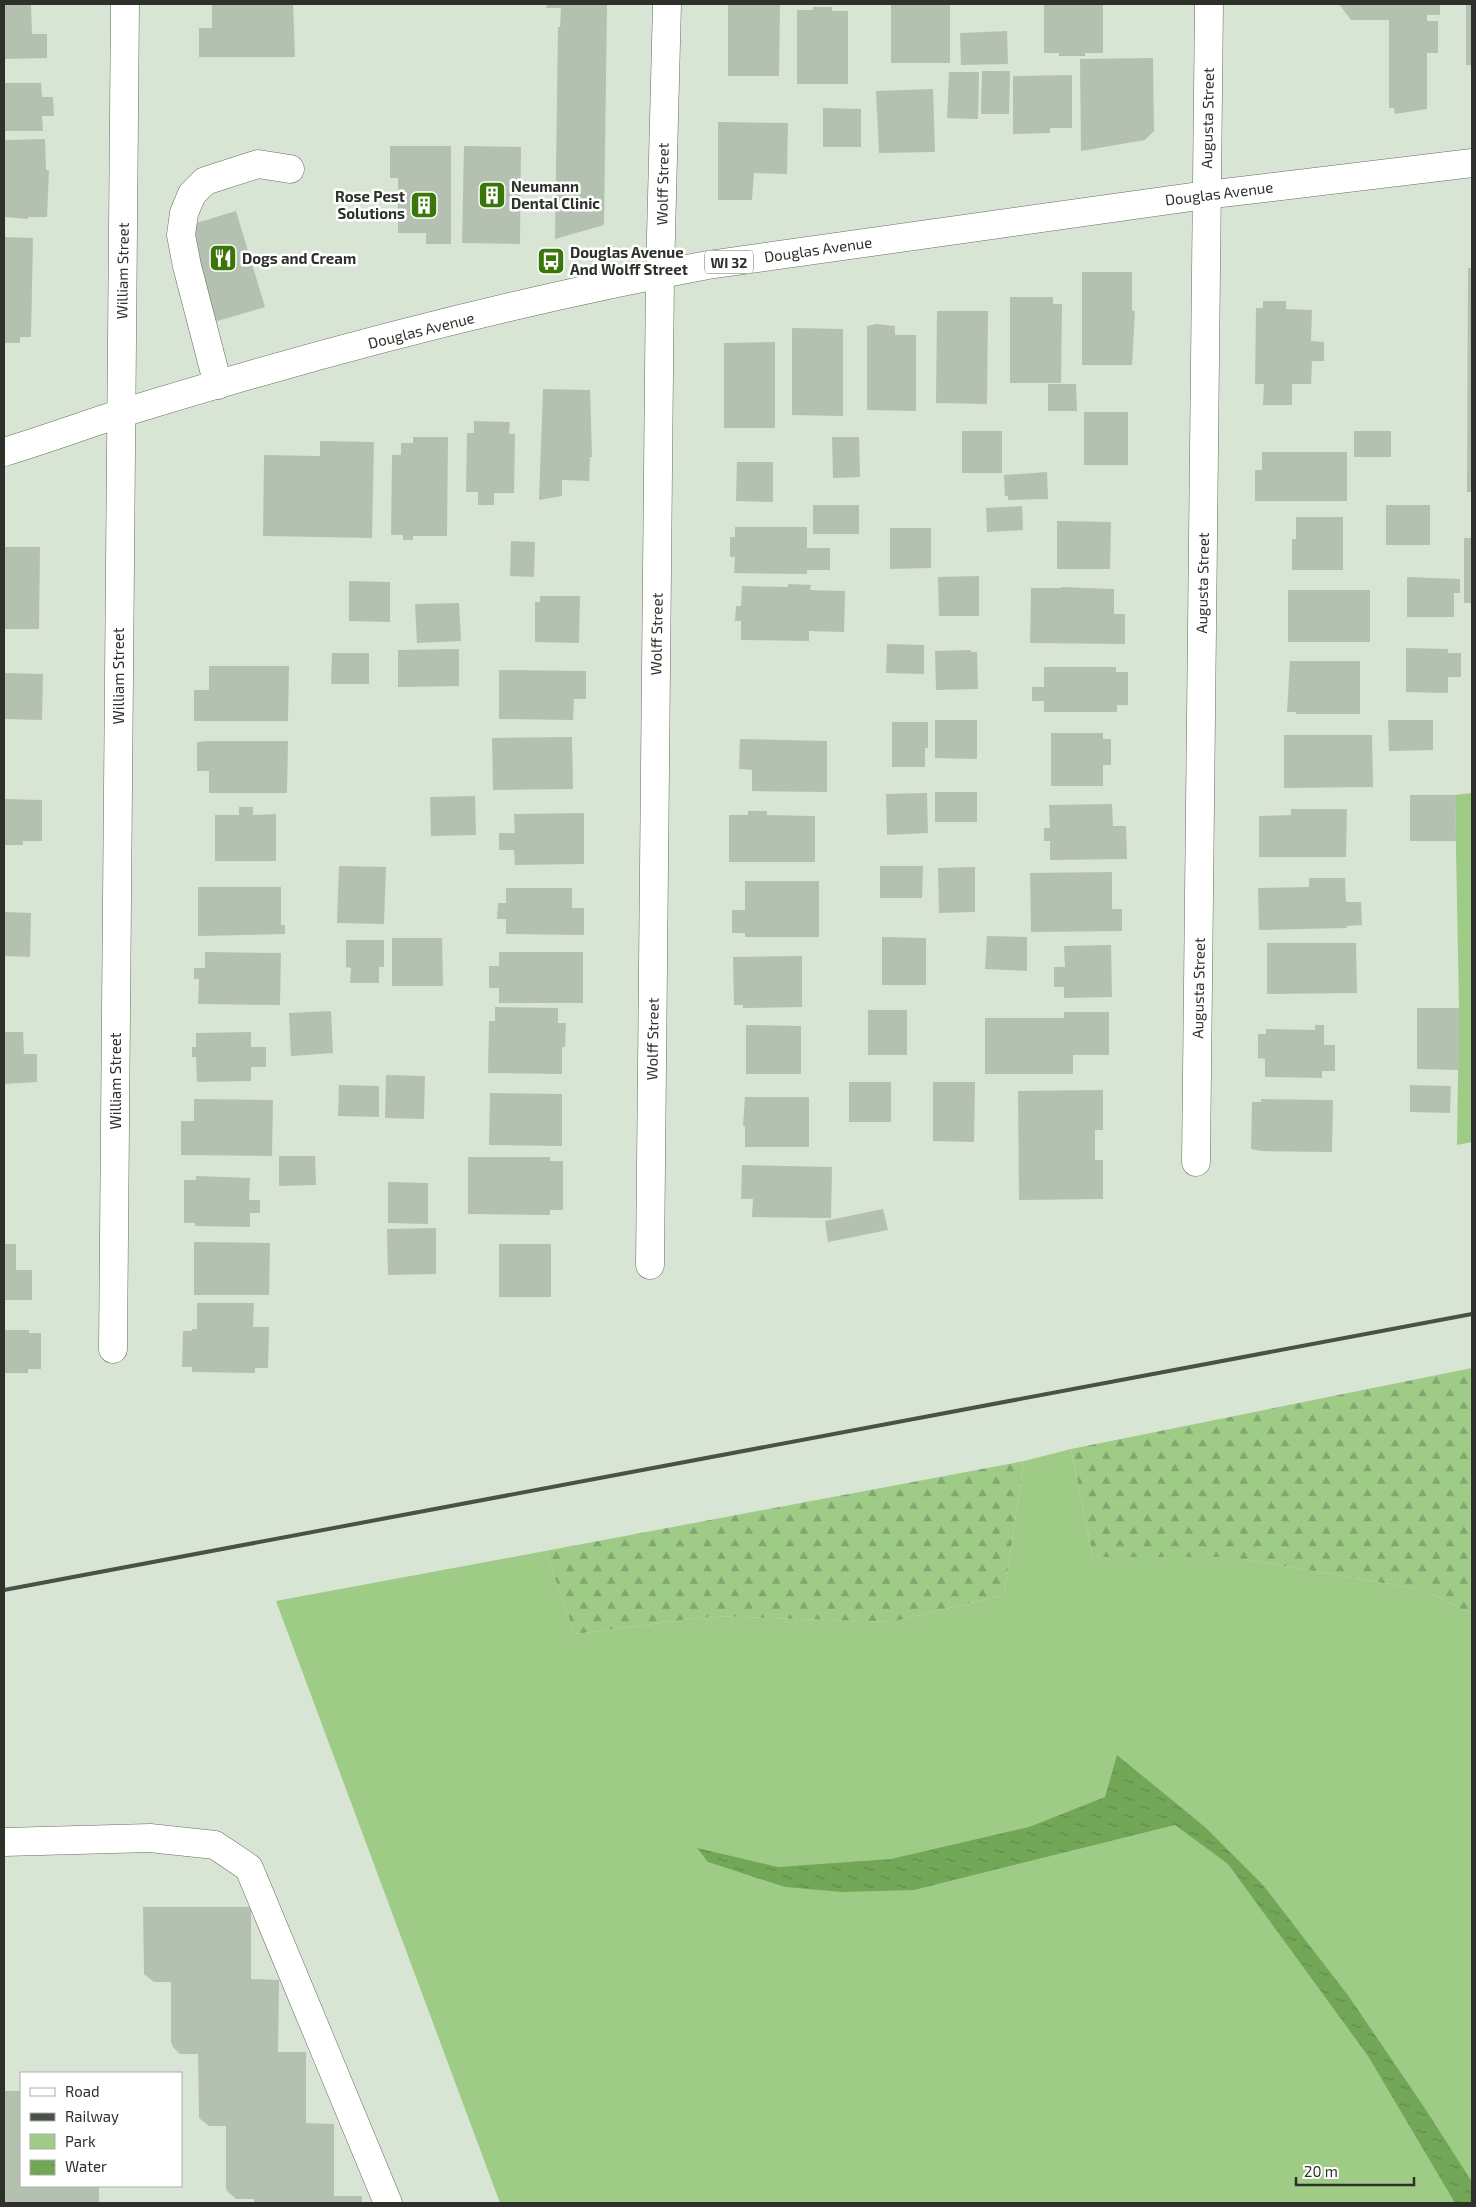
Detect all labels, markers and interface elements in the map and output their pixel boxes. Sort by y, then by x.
street label: Augusta Street [1197,67,1217,169]
street label: Wolff Street [652,142,672,225]
place label: Neumann Dental Clinic [511,177,600,212]
street label: Douglas Avenue [1164,177,1274,209]
building icon: Neumann Dental Clinic [477,180,507,210]
place label: Rose Pest Solutions [335,187,405,222]
building icon: Rose Pest Solutions [409,190,439,220]
street label: William Street [112,222,132,320]
street label: Douglas Avenue [763,233,873,265]
restaurant icon: Dogs and Cream [208,243,238,273]
place label: Douglas Avenue And Wolff Street [570,243,688,278]
bus stop icon: Douglas Avenue And Wolff Street [536,246,566,276]
place label: Dogs and Cream [242,249,356,267]
road number: WI 32 [705,250,753,274]
street label: Douglas Avenue [366,308,476,352]
street label: Augusta Street [1192,532,1212,634]
street label: Wolff Street [646,592,666,675]
street label: William Street [109,627,127,724]
street label: Augusta Street [1188,937,1208,1039]
street label: Wolff Street [642,997,662,1080]
street label: William Street [106,1032,124,1129]
legend [20,2072,182,2187]
text: Road [65,2082,100,2100]
text: Railway [65,2107,119,2125]
text: Park [65,2132,96,2150]
scale bar [1296,2154,1414,2186]
text: Water [65,2157,107,2175]
text: 20 m [1304,2162,1338,2180]

